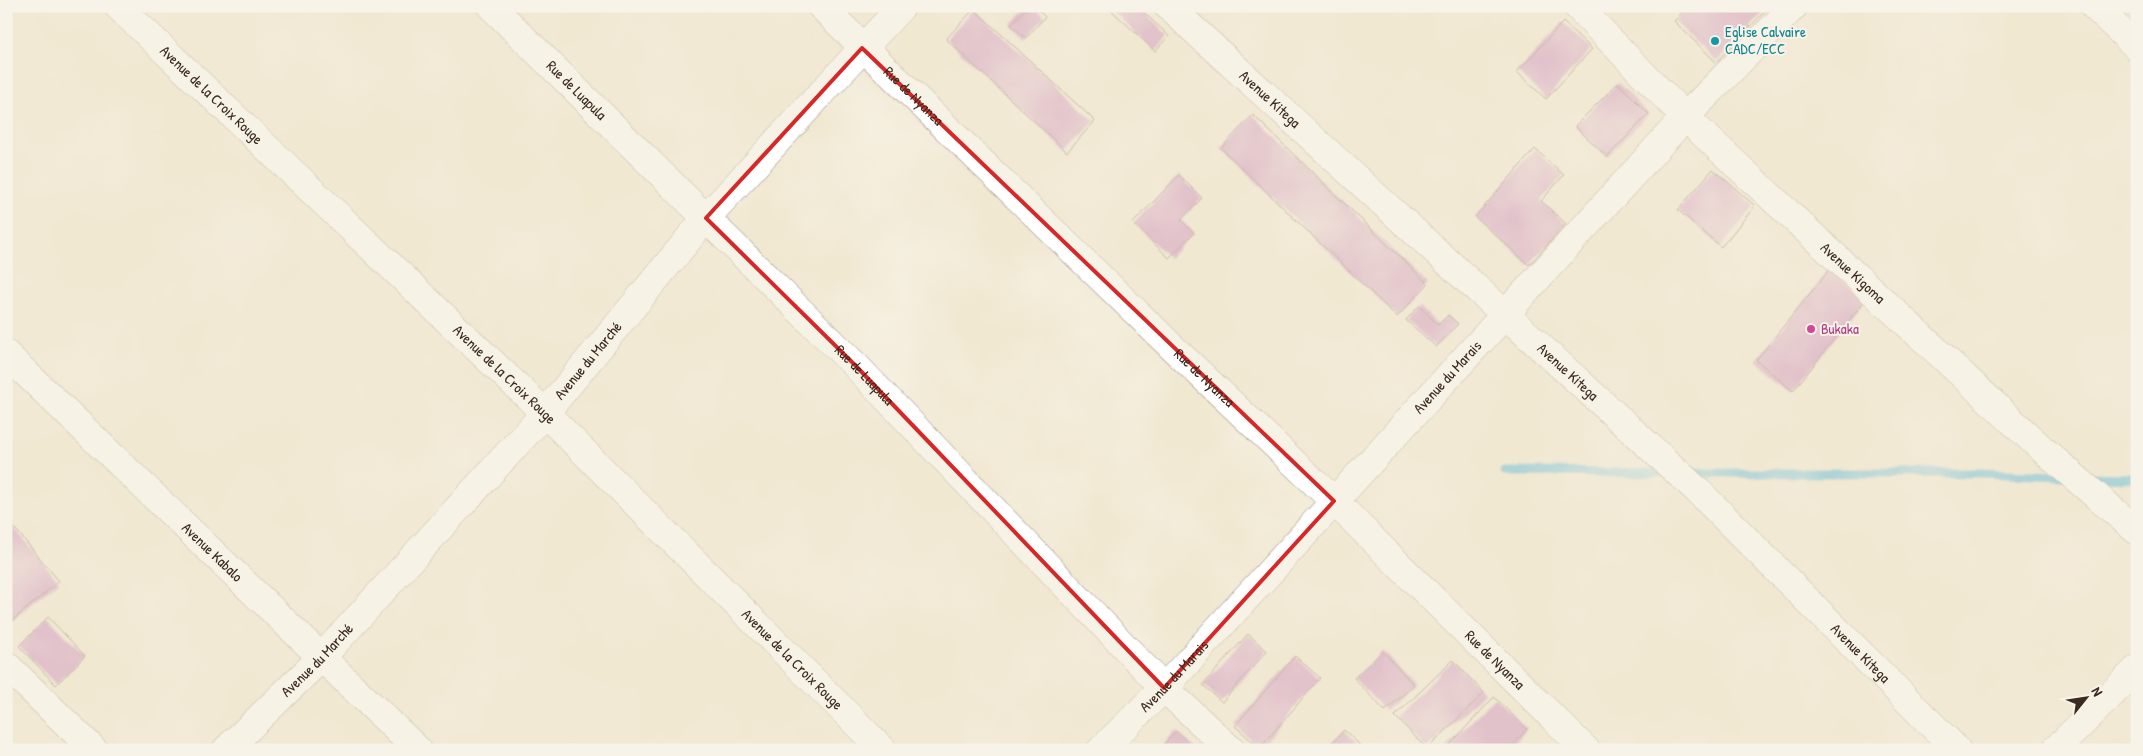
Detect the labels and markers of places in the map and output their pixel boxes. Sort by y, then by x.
place label: Eglise Calvaire CADC/ECC [1725,21,1806,59]
marker: Eglise Calvaire CADC/ECC [1709,35,1721,47]
place label: Bukaka [1821,318,1859,339]
marker: Bukaka [1805,323,1817,335]

